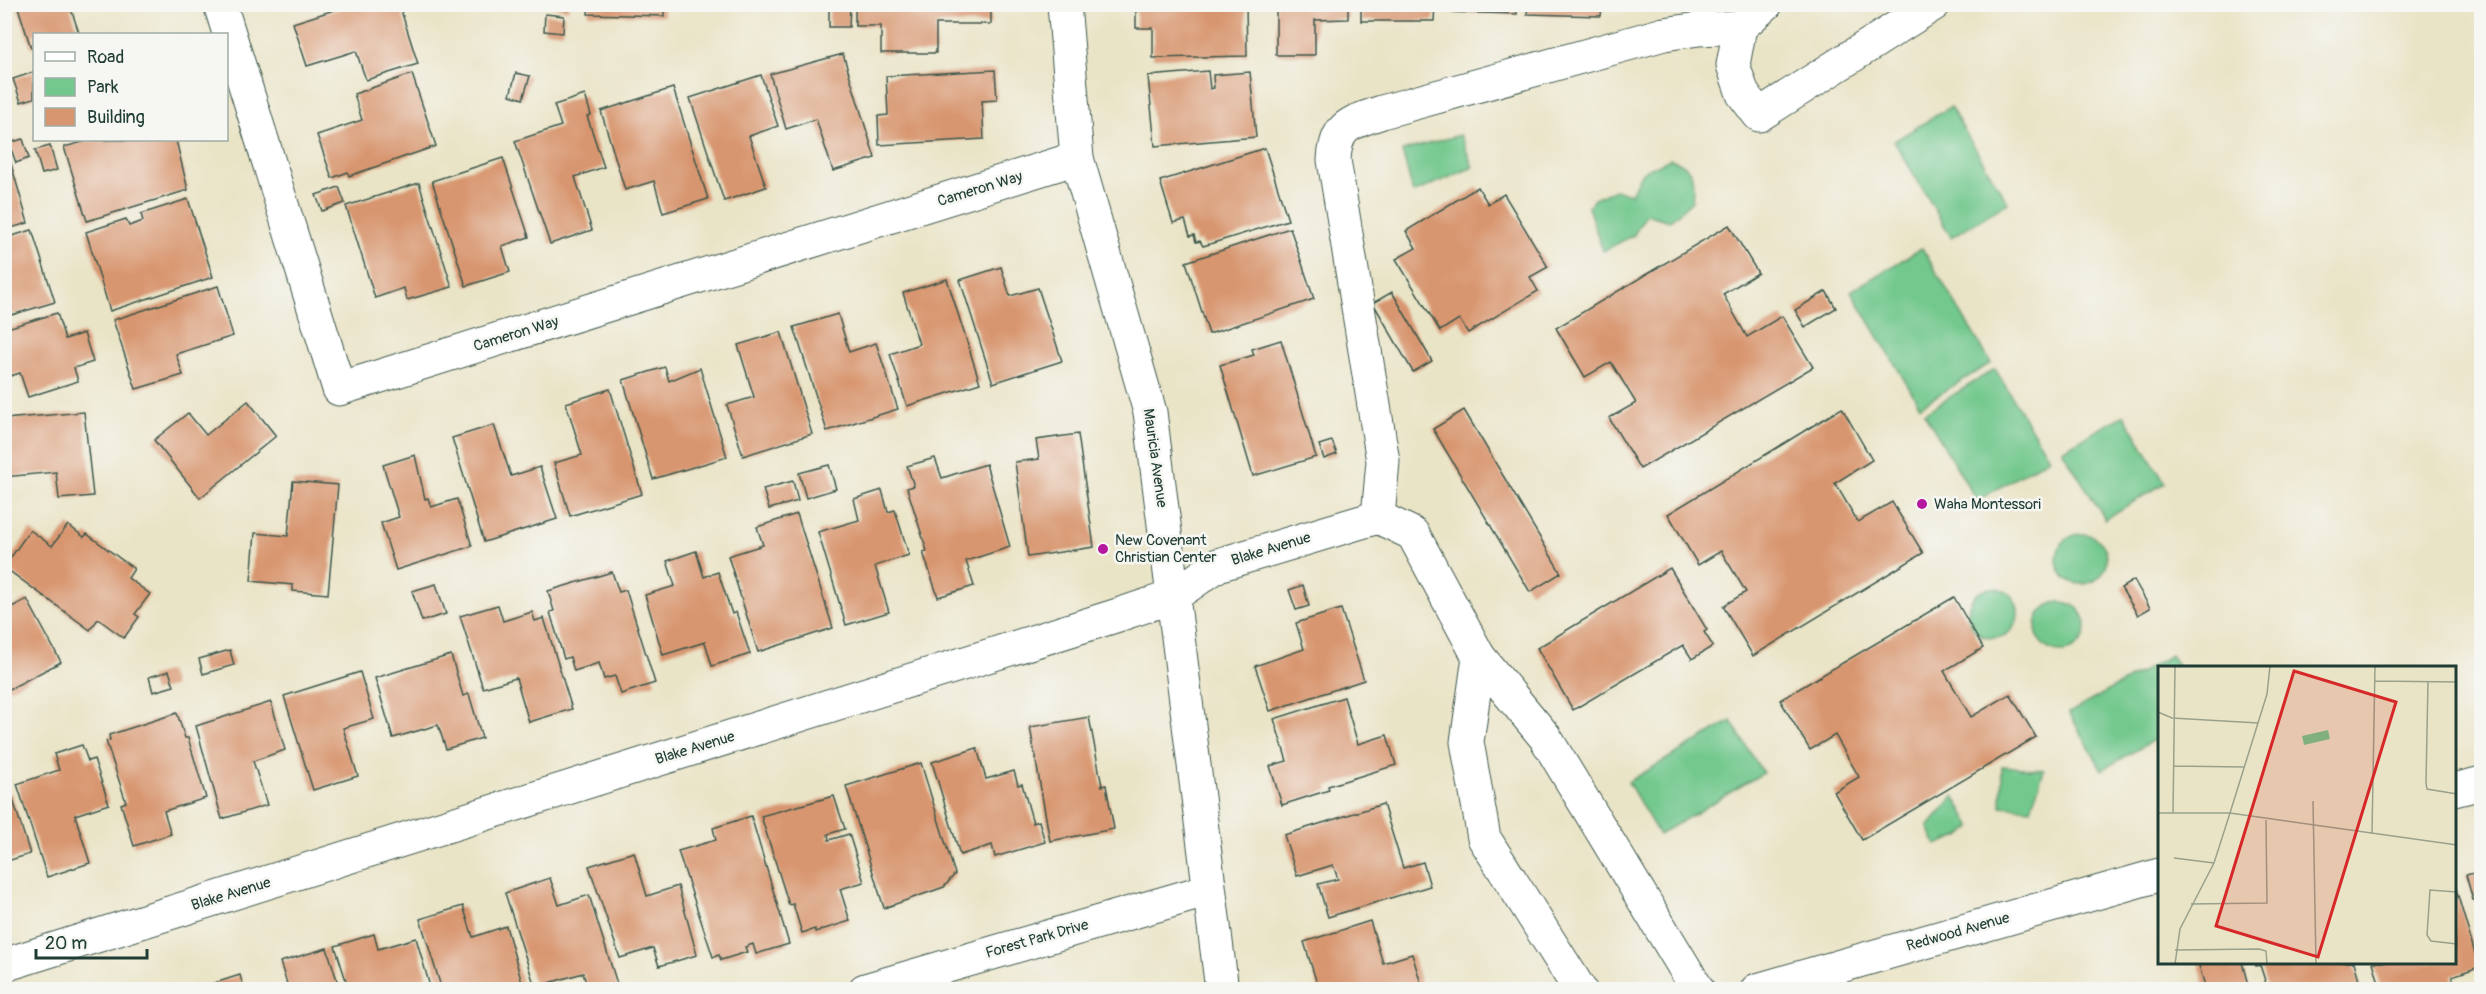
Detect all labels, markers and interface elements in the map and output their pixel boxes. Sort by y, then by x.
legend [33,33,228,141]
text: Road [87,46,124,69]
text: Park [87,76,119,99]
text: Building [87,106,145,129]
street label: Cameron Way [935,167,1025,211]
street label: Cameron Way [471,312,561,356]
street label: Mauricia Avenue [1139,407,1171,509]
place label: Waha Montessori [1934,495,2041,514]
marker: Waha Montessori [1915,497,1929,511]
street label: Blake Avenue [1229,528,1314,570]
place label: New Covenant Christian Center [1115,531,1217,567]
marker: New Covenant Christian Center [1096,542,1110,556]
inset map [2158,666,2456,964]
street label: Blake Avenue [653,727,738,769]
street label: Blake Avenue [189,873,274,915]
street label: Redwood Avenue [1904,908,2012,956]
street label: Forest Park Drive [983,915,1091,963]
scale bar [36,922,147,960]
text: 20 m [45,932,87,955]

